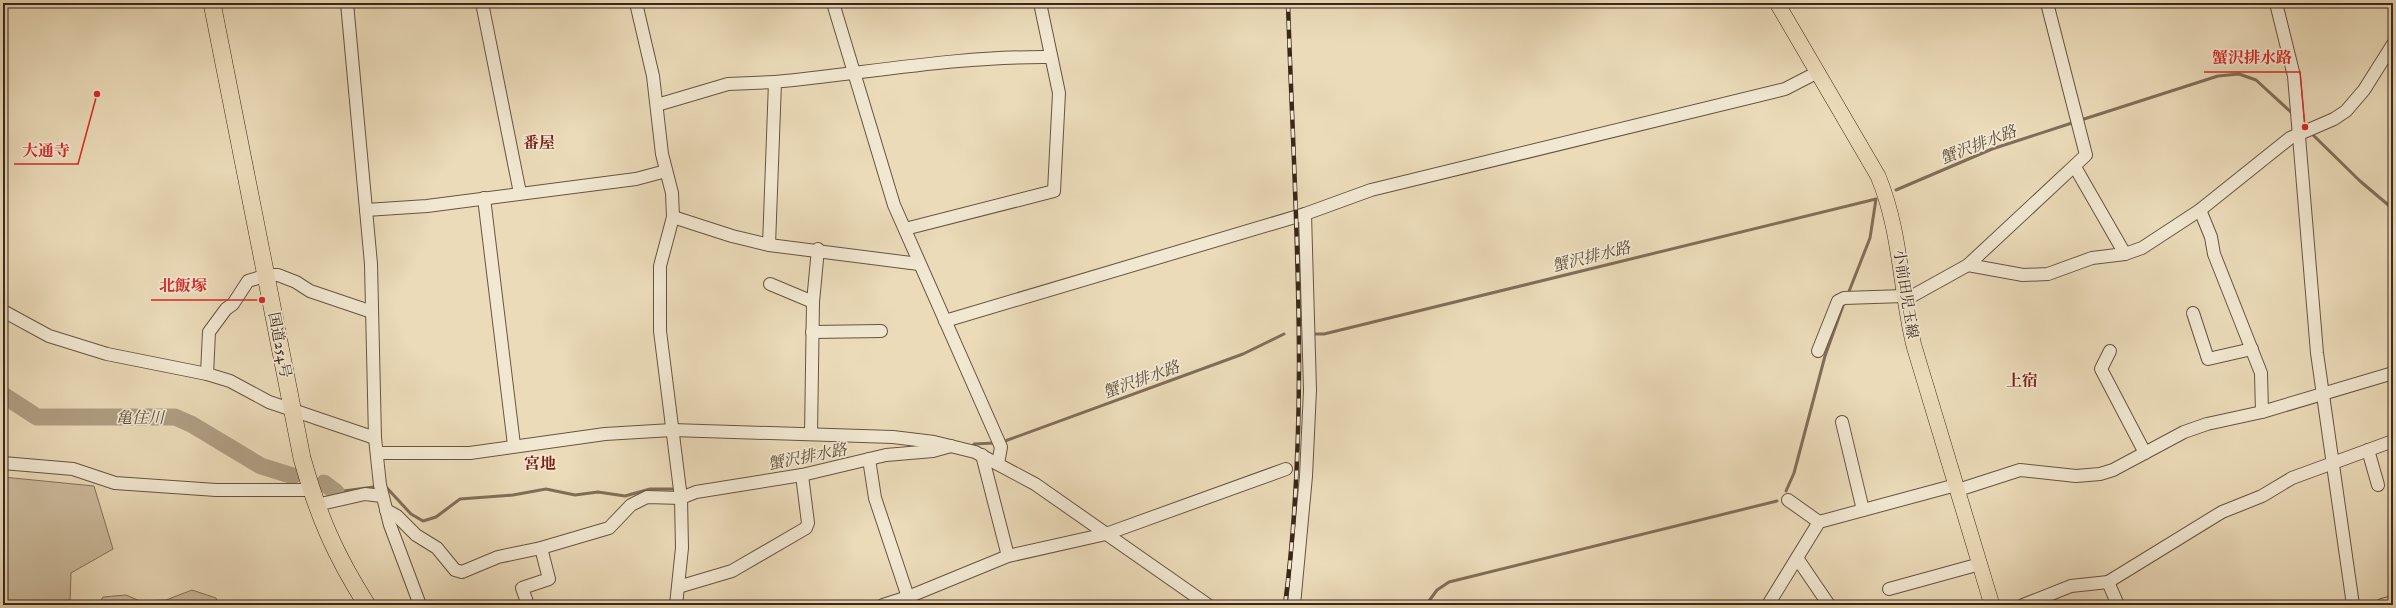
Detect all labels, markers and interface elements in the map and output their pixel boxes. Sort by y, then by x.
callout: 蟹沢排水路 [2204,44,2300,72]
text: 蟹沢排水路 [2212,48,2292,68]
water label: 蟹沢排水路 [1937,121,2020,169]
district label: 番屋 [523,133,555,153]
callout: 大通寺 [14,136,78,164]
text: 大通寺 [22,141,70,161]
water label: 蟹沢排水路 [1550,237,1633,276]
street label: 小前田児玉線 [1889,248,1922,340]
callout: 北飯塚 [151,272,215,300]
text: 北飯塚 [159,276,207,296]
street label: 国道254号 [264,310,295,380]
water label: 蟹沢排水路 [1100,357,1183,403]
district label: 上宿 [2006,371,2038,391]
water label: 亀住川 [116,408,166,428]
water label: 蟹沢排水路 [766,439,849,474]
district label: 宮地 [524,454,556,474]

